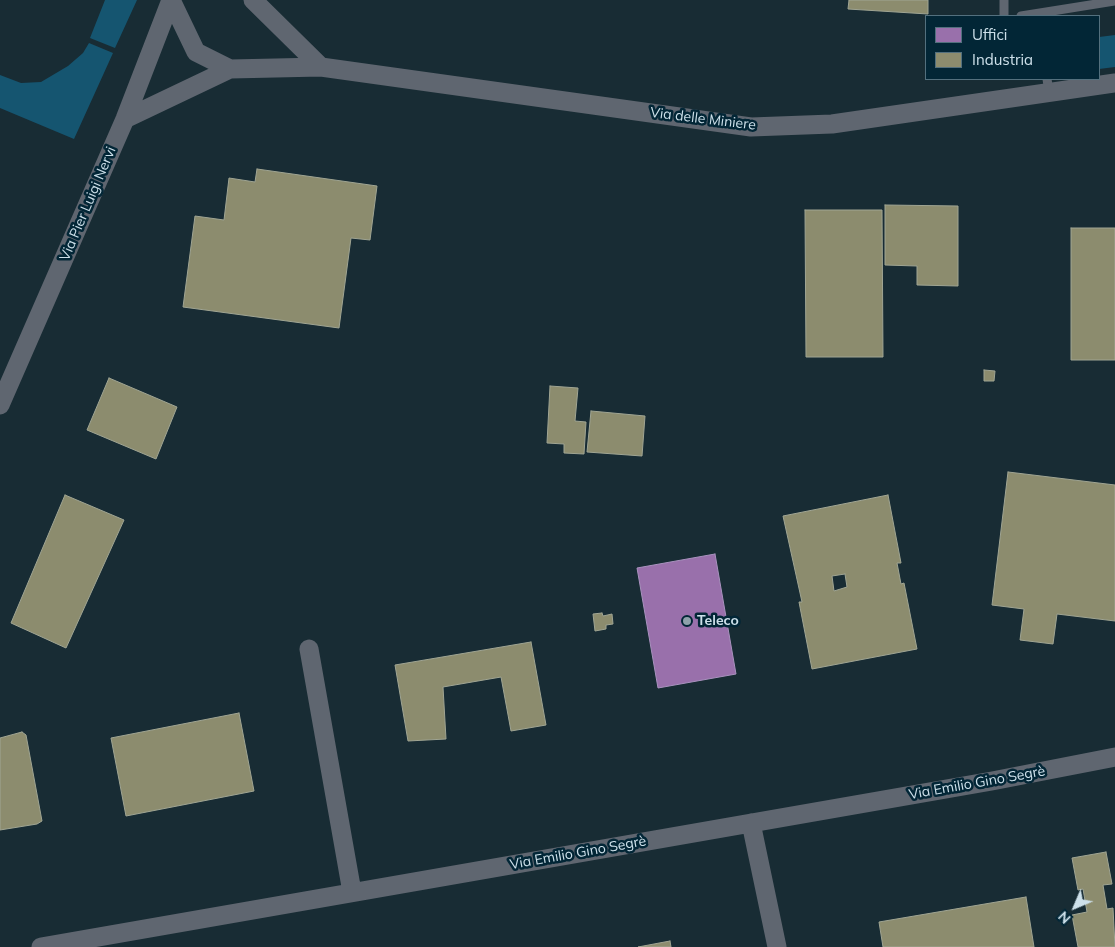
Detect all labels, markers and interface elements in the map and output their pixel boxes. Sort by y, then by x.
legend [925,15,1100,80]
text: Uffici [972,25,1007,44]
text: Industria [972,50,1033,69]
street label: Via delle Miniere [649,104,757,134]
street label: Via Pier Luigi Nervi [56,144,120,264]
place label: Teleco [697,613,739,629]
marker: Teleco [681,615,693,627]
street label: Via Emilio Gino Segrè [908,763,1046,803]
street label: Via Emilio Gino Segrè [509,833,647,873]
north arrow [1050,882,1100,932]
text: N [1054,908,1075,928]

